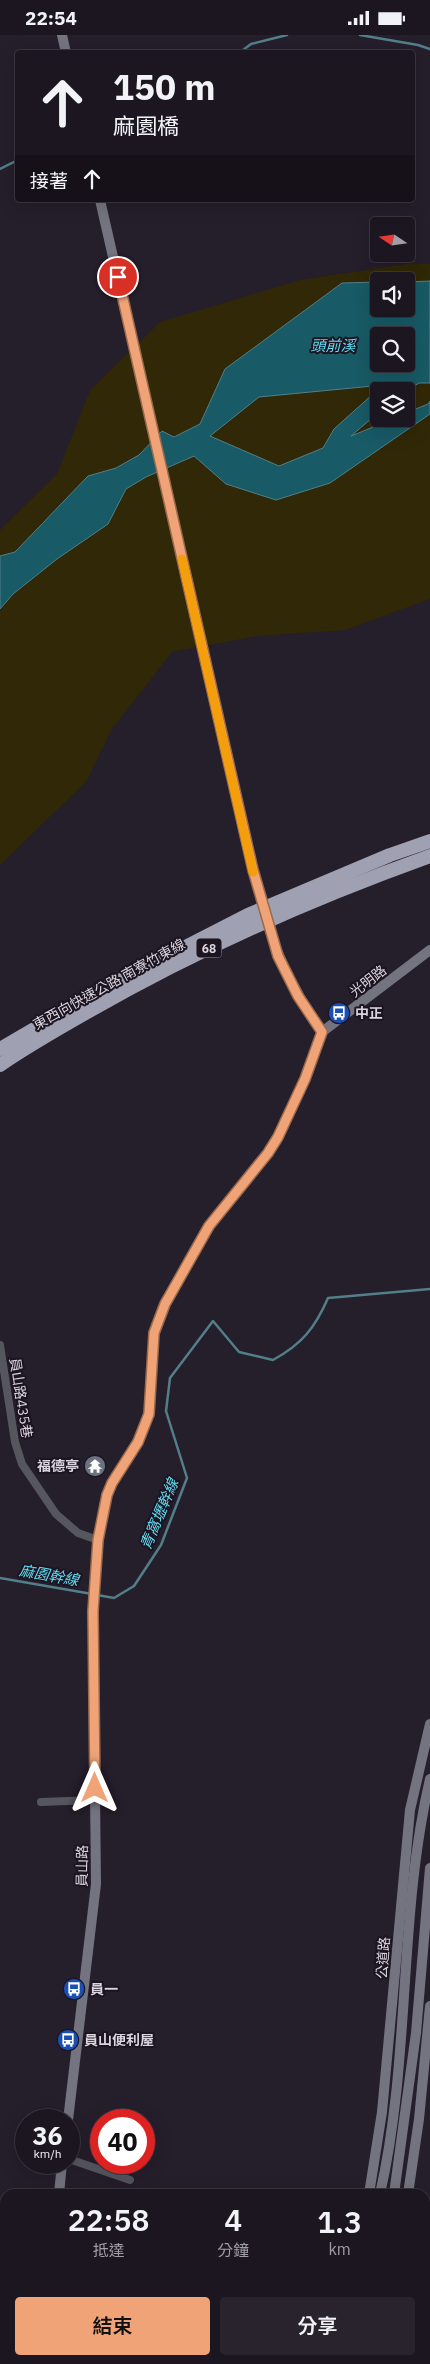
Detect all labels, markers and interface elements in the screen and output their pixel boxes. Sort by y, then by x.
text: 22:54 [25,6,77,30]
text: 150 m [113,64,216,110]
icon: ahead [30,70,95,135]
text: 麻園橋 [113,111,179,140]
icon: ahead [78,165,106,193]
text: 接著 [30,169,68,193]
north arrow [370,217,415,263]
map controls [370,217,415,427]
pin [97,256,139,298]
icon: arrive [104,263,132,291]
button: sound [370,272,415,317]
button: search [370,327,415,372]
water label: 頭前溪 [310,336,357,355]
button: layers [370,382,415,427]
street label: 東西向快速公路 南寮竹東線 [30,935,188,1033]
road number: 68 [196,939,222,957]
street label: 光明路 [346,961,390,1001]
bus stop icon: 中正 [327,1001,351,1025]
place label: 中正 [355,1004,383,1022]
street label: 員山路435巷 [6,1356,36,1440]
temple icon: 福德亭 [83,1454,107,1478]
place label: 福德亭 [37,1457,79,1475]
water label: 青窩壢幹線 [136,1474,183,1552]
water label: 麻園幹線 [18,1560,82,1590]
position arrow [68,1761,120,1813]
street label: 員山路 [73,1845,91,1887]
street label: 公道路 [373,1936,393,1980]
bus stop icon: 員一 [62,1977,86,2001]
place label: 員一 [90,1980,118,1998]
bus stop icon: 員山便利屋 [56,2028,80,2052]
place label: 員山便利屋 [84,2031,154,2049]
speed limit sign: 40 [90,2109,155,2174]
text: 36 [32,2119,63,2152]
text: km/h [33,2146,62,2161]
text: 22:58 [68,2200,149,2239]
text: 4 [224,2200,242,2239]
text: 1.3 [317,2202,362,2241]
text: km [328,2239,351,2259]
text: 抵達 [93,2240,125,2260]
text: 分鐘 [217,2240,249,2260]
button: 結束 [15,2297,210,2355]
button: 分享 [220,2297,415,2355]

